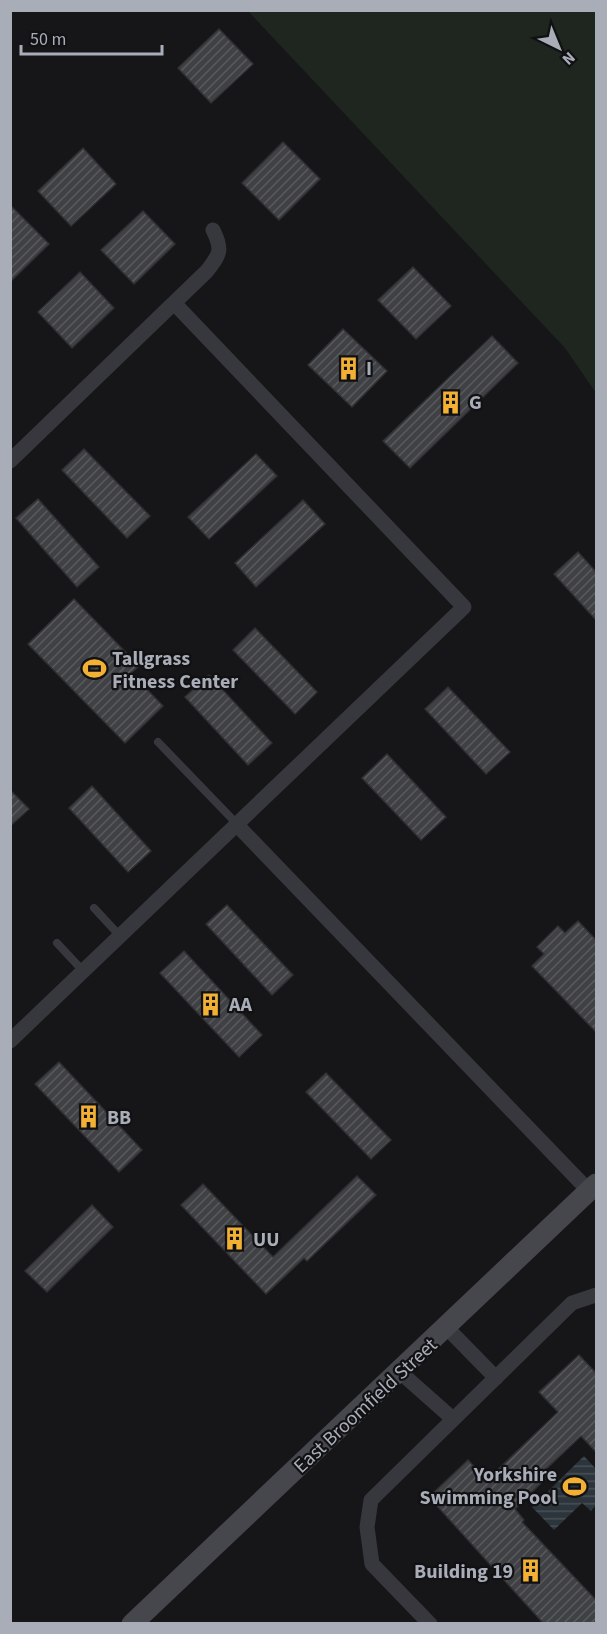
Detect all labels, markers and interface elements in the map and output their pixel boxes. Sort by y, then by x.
scale bar [21,18,162,56]
north arrow [529,18,589,78]
text: 50 m [30,27,66,52]
text: N [557,47,580,70]
building icon: I [335,355,361,381]
place label: I [366,355,372,383]
building icon: G [438,389,464,415]
place label: G [469,389,482,417]
place label: Tallgrass Fitness Center [112,645,238,696]
sports icon: Tallgrass Fitness Center [81,656,107,682]
building icon: AA [198,991,224,1017]
place label: AA [228,991,252,1019]
building icon: BB [76,1104,102,1130]
place label: BB [107,1104,131,1132]
building icon: UU [222,1226,248,1252]
place label: UU [253,1226,280,1254]
street label: East Broomfield Street [288,1332,444,1480]
place label: Yorkshire Swimming Pool [420,1461,557,1512]
sports icon: Yorkshire Swimming Pool [562,1473,588,1499]
place label: Building 19 [414,1558,513,1586]
building icon: Building 19 [518,1558,544,1584]

